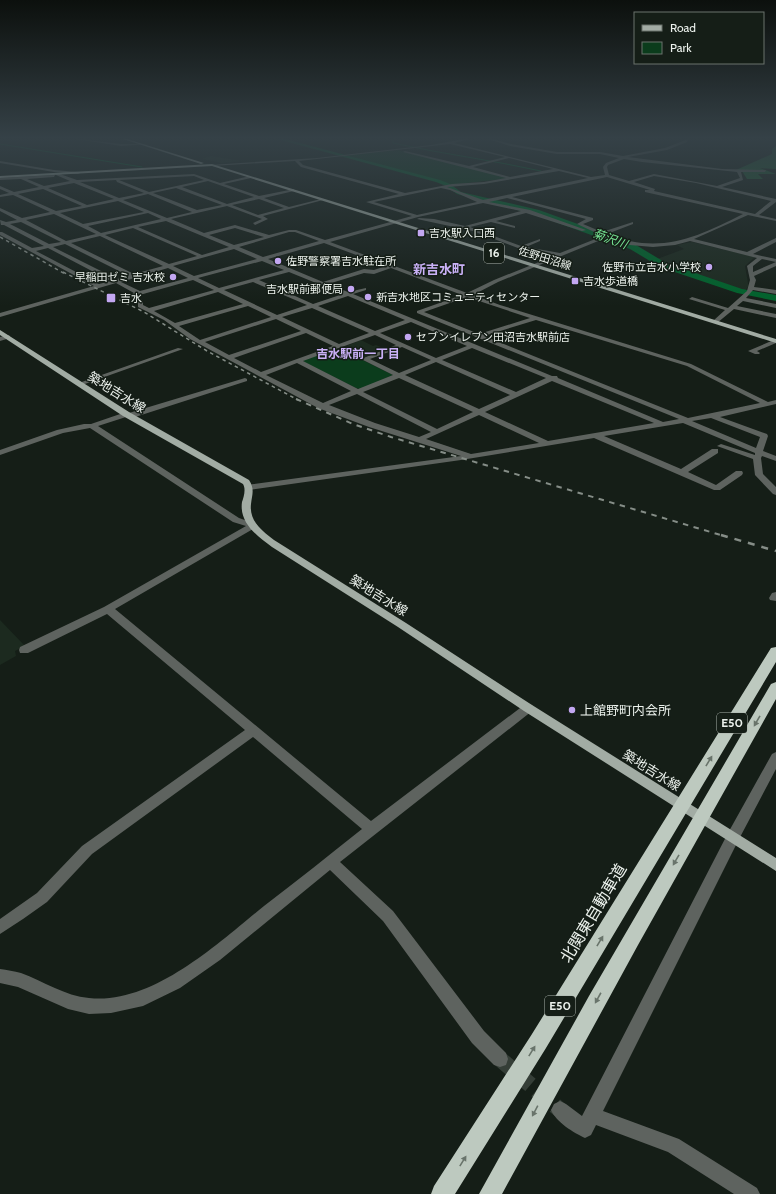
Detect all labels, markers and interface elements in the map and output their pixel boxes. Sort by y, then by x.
legend [634,12,764,64]
text: Road [670,20,696,35]
text: Park [670,40,692,55]
water label: 菊沢川 [591,225,632,252]
place label: 吉水駅入口西 [429,226,495,240]
marker: 吉水駅入口西 [416,228,426,238]
road number: 16 [484,243,504,263]
street label: 佐野田沼線 [517,243,573,273]
place label: 佐野警察署吉水駐在所 [286,254,397,268]
marker: 佐野警察署吉水駐在所 [273,256,283,266]
place label: 佐野市立吉水小学校 [602,260,701,274]
district label: 新吉水町 [413,261,465,277]
marker: 佐野市立吉水小学校 [704,262,714,272]
place label: 早稲田ゼミ 吉水校 [75,270,165,284]
marker: 早稲田ゼミ 吉水校 [168,272,178,282]
place label: 吉水歩道橋 [583,274,638,288]
marker: 吉水歩道橋 [570,276,580,286]
place label: 吉水駅前郵便局 [266,282,343,296]
marker: 吉水駅前郵便局 [346,284,356,294]
place label: 新吉水地区コミュニティセンター [376,290,540,304]
place label: 吉水 [120,291,142,305]
marker: 吉水 [105,292,117,304]
marker: 新吉水地区コミュニティセンター [363,292,373,302]
place label: セブンイレブン田沼吉水駅前店 [416,330,570,344]
marker: セブンイレブン田沼吉水駅前店 [403,332,413,342]
district label: 吉水駅前一丁目 [316,346,400,361]
street label: 築地吉水線 [85,368,149,416]
street label: 築地吉水線 [347,571,411,619]
place label: 上館野町内会所 [580,702,671,718]
marker: 上館野町内会所 [567,705,577,715]
road number: E50 [717,713,747,733]
one-way arrow [753,715,760,727]
street label: 築地吉水線 [620,746,684,794]
one-way arrow [705,756,713,766]
one-way arrow [673,854,680,866]
street label: 北関東自動車道 [556,860,630,966]
one-way arrow [597,935,604,947]
one-way arrow [595,992,601,1003]
road number: E50 [545,996,575,1016]
one-way arrow [529,1046,536,1057]
one-way arrow [532,1106,538,1117]
one-way arrow [459,1155,466,1167]

